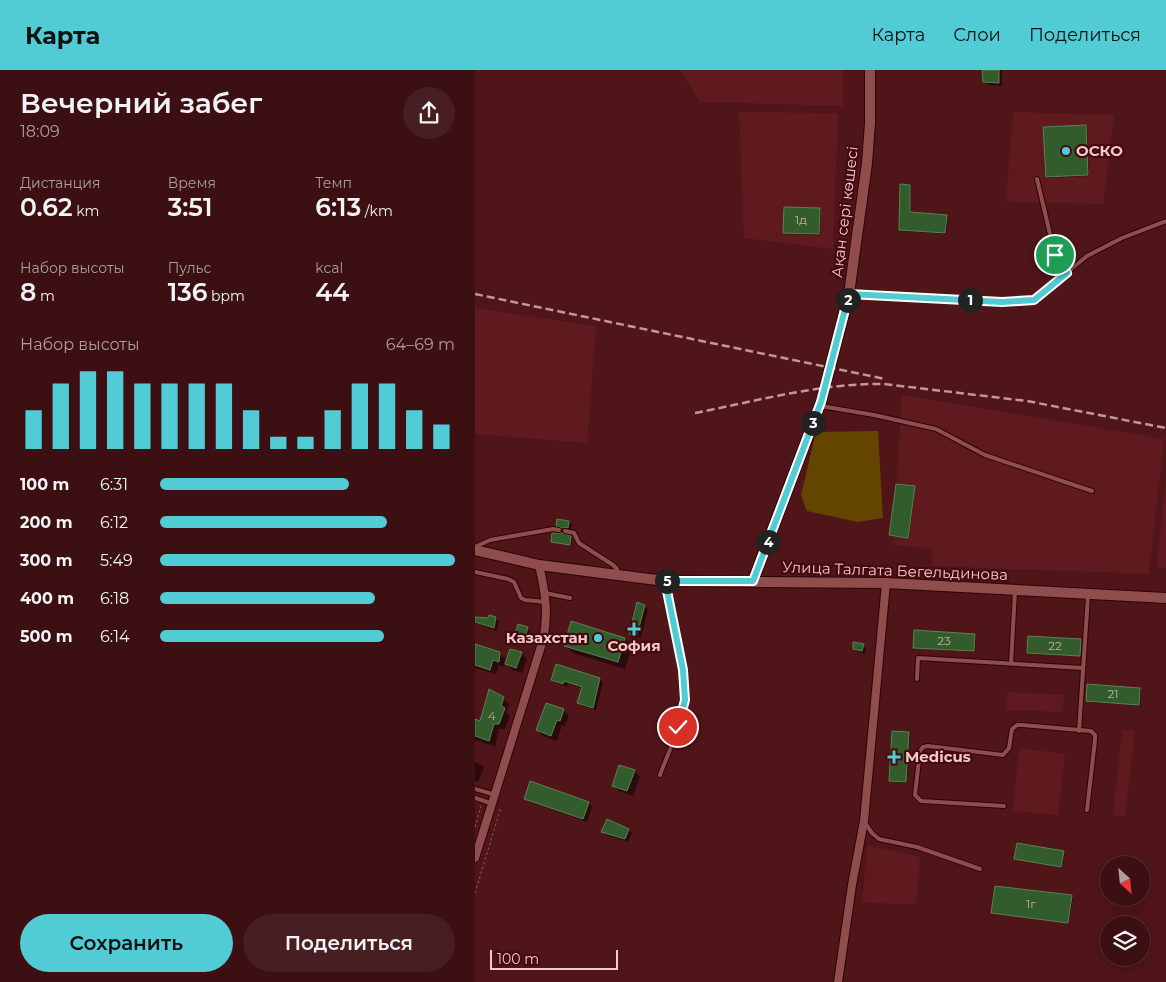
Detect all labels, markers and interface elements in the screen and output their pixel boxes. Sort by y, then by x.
text: Карта [25,21,100,50]
text: Карта [871,24,925,46]
text: Слои [953,24,1001,46]
text: Поделиться [1029,24,1141,46]
text: Вечерний забег [20,86,262,120]
button: share [403,87,455,139]
text: 18:09 [20,122,60,141]
place label: ОСКО [1076,141,1123,160]
street label: Ақан сері көшесі [827,145,862,279]
marker: ОСКО [1060,145,1072,157]
text: Дистанция [20,174,100,192]
text: Время [168,174,216,192]
text: Темп [315,174,352,192]
text: 0.62 [20,192,73,222]
text: 3:51 [168,192,212,222]
text: 6:13 [315,192,361,222]
text: km [73,202,99,220]
text: /km [361,202,393,220]
house number: 1д [795,212,807,227]
pin [1034,234,1076,276]
icon: arrive [1041,241,1069,269]
text: Набор высоты [20,259,125,277]
text: Пульс [168,259,211,277]
text: kcal [315,259,343,277]
text: 8 [20,277,36,307]
text: 136 [168,277,207,307]
text: 44 [315,277,349,307]
text: m [36,287,55,305]
text: bpm [207,287,245,305]
pin: 2 [835,288,861,312]
pin: 1 [957,288,983,312]
text: 2 [844,291,853,309]
text: 1 [968,291,973,309]
text: Набор высоты [20,335,140,354]
text: 64–69 m [386,335,455,354]
pin: 3 [801,410,825,436]
text: 3 [809,414,818,432]
text: 100 m [20,475,69,494]
text: 6:31 [100,475,128,494]
text: 200 m [20,513,72,532]
text: 6:12 [100,513,128,532]
pin: 4 [755,530,781,554]
text: 4 [764,533,773,551]
text: 300 m [20,551,73,570]
text: 5:49 [100,551,133,570]
street label: Улица Талгата Бегельдинова [782,557,1008,584]
pin: 5 [655,568,679,594]
text: 5 [663,572,672,590]
text: 400 m [20,589,74,608]
text: 6:18 [100,589,129,608]
marker: София [628,623,640,635]
text: 500 m [20,627,73,646]
text: 6:14 [100,627,130,646]
place label: Казахстан [506,628,588,647]
marker: Казахстан [592,632,604,644]
house number: 23 [937,633,951,648]
place label: София [607,636,661,655]
house number: 22 [1048,638,1062,653]
house number: 21 [1107,686,1119,701]
pin [657,706,699,748]
house number: 4 [488,708,496,723]
icon: check [664,713,692,741]
place label: Medicus [905,747,971,766]
marker: Medicus [887,750,901,764]
north arrow [1100,856,1150,906]
map controls [1100,856,1150,966]
house number: 1г [1026,896,1036,911]
button: Сохранить [20,914,233,972]
button: Поделиться [243,914,455,972]
button: layers [1100,916,1150,966]
scale bar [490,947,617,970]
text: 100 m [497,950,539,968]

